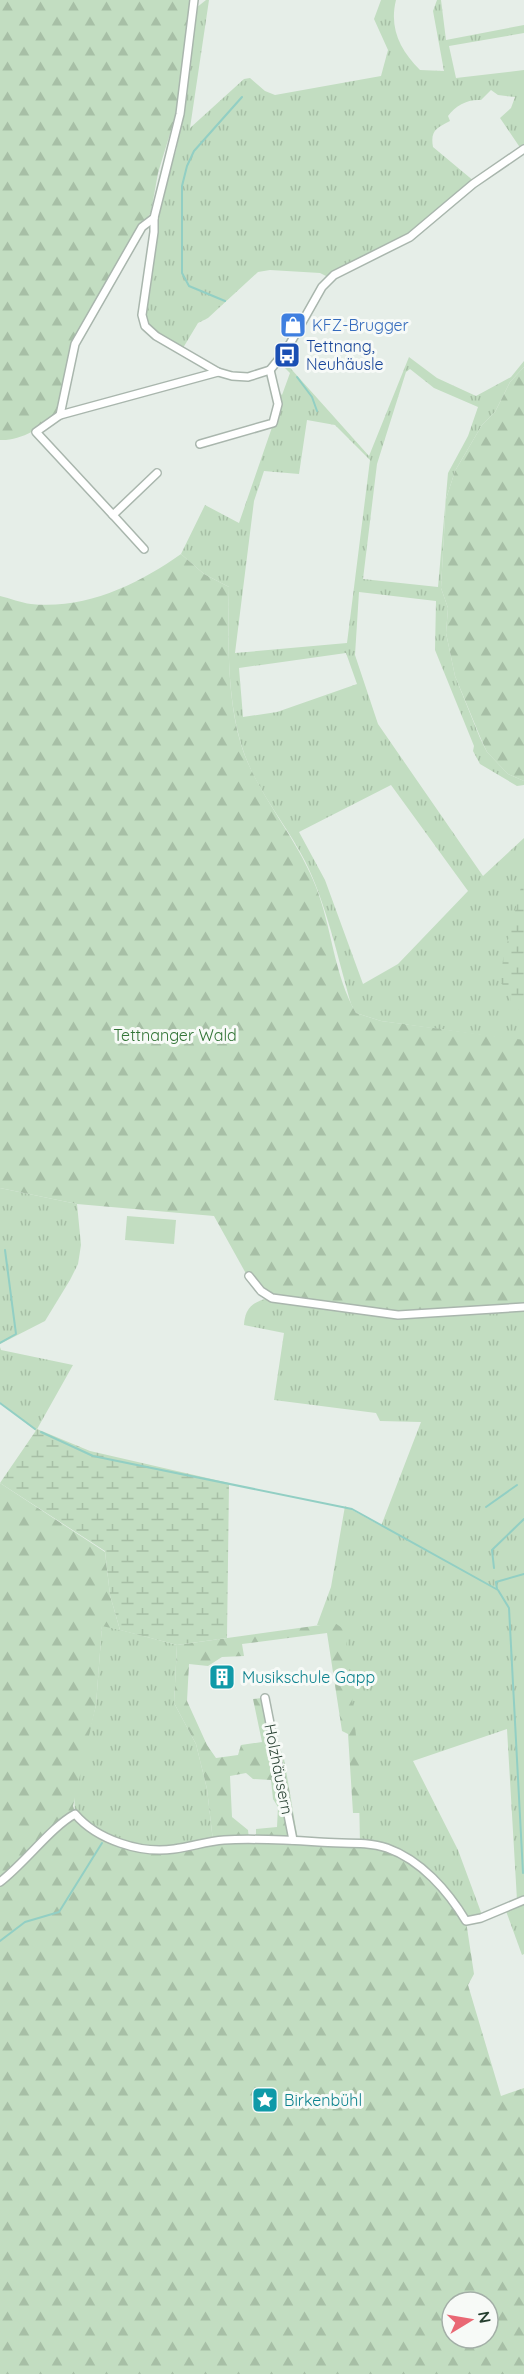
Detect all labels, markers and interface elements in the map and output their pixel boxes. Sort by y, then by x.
shop icon: KFZ-Brugger [278,310,308,340]
place label: KFZ-Brugger [312,315,409,335]
place label: Tettnang, Neuhäusle [306,336,384,374]
bus stop icon: Tettnang, Neuhäusle [272,340,302,370]
park label: Tettnanger Wald [113,1025,237,1045]
building icon: Musikschule Gapp [207,1662,237,1692]
place label: Musikschule Gapp [242,1667,375,1687]
street label: Holzhäusern [260,1722,298,1816]
place icon: Birkenbühl [250,2085,280,2115]
place label: Birkenbühl [284,2090,362,2110]
north arrow [440,2290,500,2350]
text: N [474,2309,496,2325]

